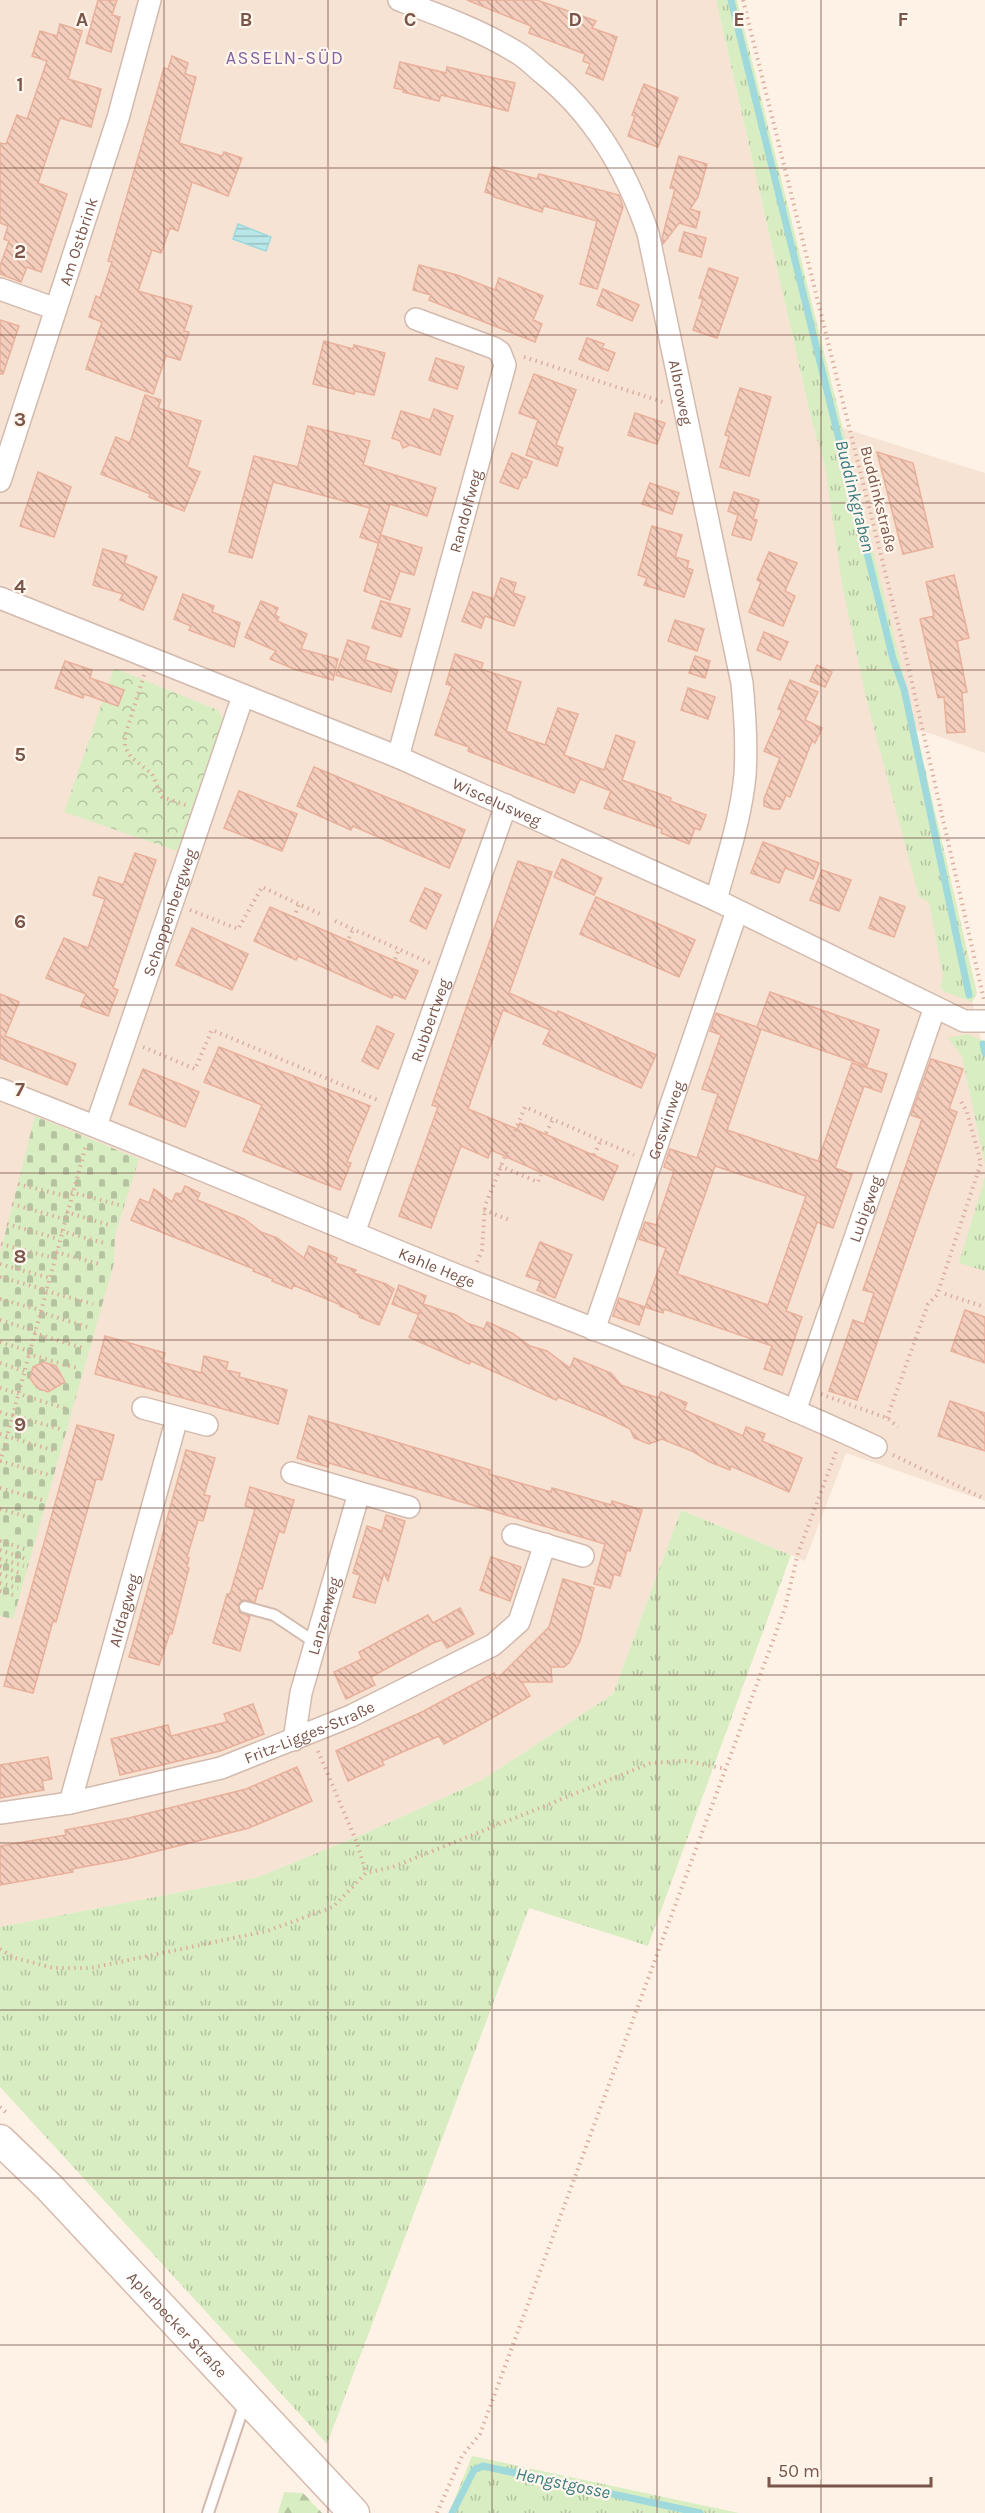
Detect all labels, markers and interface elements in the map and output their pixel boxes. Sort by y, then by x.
text: A [76,8,89,31]
text: B [240,8,252,31]
text: C [404,8,416,31]
text: D [568,8,582,31]
text: E [733,8,745,31]
text: F [898,8,909,31]
district label: ASSELN-SÜD [226,47,344,69]
text: 1 [16,73,24,96]
street label: Am Ostbrink [55,195,101,288]
text: 2 [14,240,26,263]
street label: Albroweg [665,358,697,427]
text: 3 [14,408,26,431]
water label: Buddinkgraben [830,438,880,554]
street label: Buddinkstraße [857,444,901,554]
street label: Randolfweg [445,467,486,555]
text: 4 [14,575,26,598]
text: 5 [14,743,26,766]
street label: Wiscelusweg [449,773,544,830]
street label: Schoppenbergweg [138,846,200,979]
text: 6 [14,910,26,933]
street label: Rubbertweg [406,976,453,1064]
text: 7 [15,1078,25,1101]
street label: Goswinweg [643,1078,688,1162]
street label: Lubigweg [845,1173,885,1245]
street label: Kahle Hege [396,1243,478,1291]
text: 8 [14,1245,26,1268]
text: 9 [14,1413,26,1436]
street label: Alfdagweg [104,1571,143,1649]
street label: Lanzenweg [303,1575,344,1657]
street label: Fritz-Ligges-Straße [241,1696,377,1767]
street label: Aplerbecker Straße [123,2267,232,2381]
scale bar [769,2450,931,2488]
text: 50 m [778,2460,820,2482]
water label: Hengstgosse [514,2462,612,2504]

